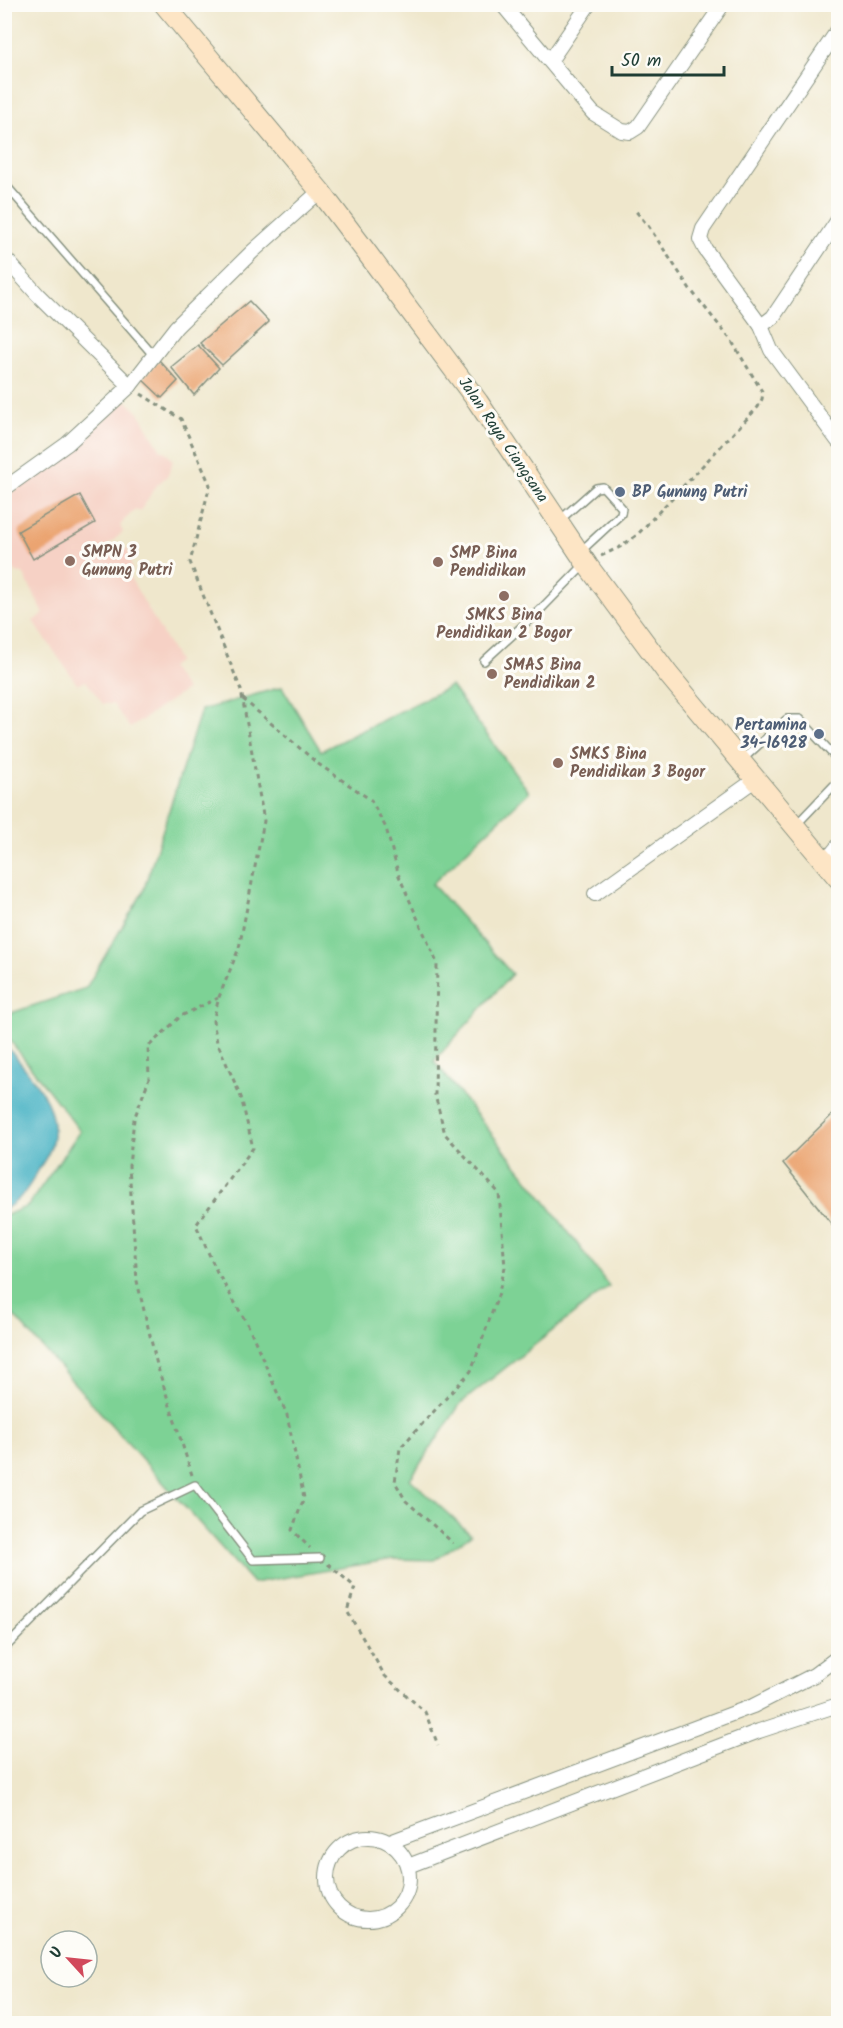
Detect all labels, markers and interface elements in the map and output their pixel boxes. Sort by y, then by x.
scale bar [612,39,724,77]
text: 50 m [621,47,661,76]
street label: Jalan Raya Ciangsana [452,372,554,508]
place label: BP Gunung Putri [632,480,748,505]
marker: BP Gunung Putri [613,485,627,499]
place label: SMPN 3 Gunung Putri [82,540,173,583]
place label: SMP Bina Pendidikan [450,541,526,584]
marker: SMPN 3 Gunung Putri [63,554,77,568]
marker: SMP Bina Pendidikan [431,555,445,569]
marker: SMKS Bina Pendidikan 2 Bogor [497,589,511,603]
place label: SMKS Bina Pendidikan 2 Bogor [436,603,573,646]
place label: SMAS Bina Pendidikan 2 [504,653,595,696]
marker: SMAS Bina Pendidikan 2 [485,667,499,681]
place label: Pertamina 34-16928 [735,713,808,756]
marker: Pertamina 34-16928 [812,727,826,741]
place label: SMKS Bina Pendidikan 3 Bogor [570,742,706,785]
marker: SMKS Bina Pendidikan 3 Bogor [551,756,565,770]
north arrow [39,1929,99,1989]
text: U [44,1943,70,1963]

